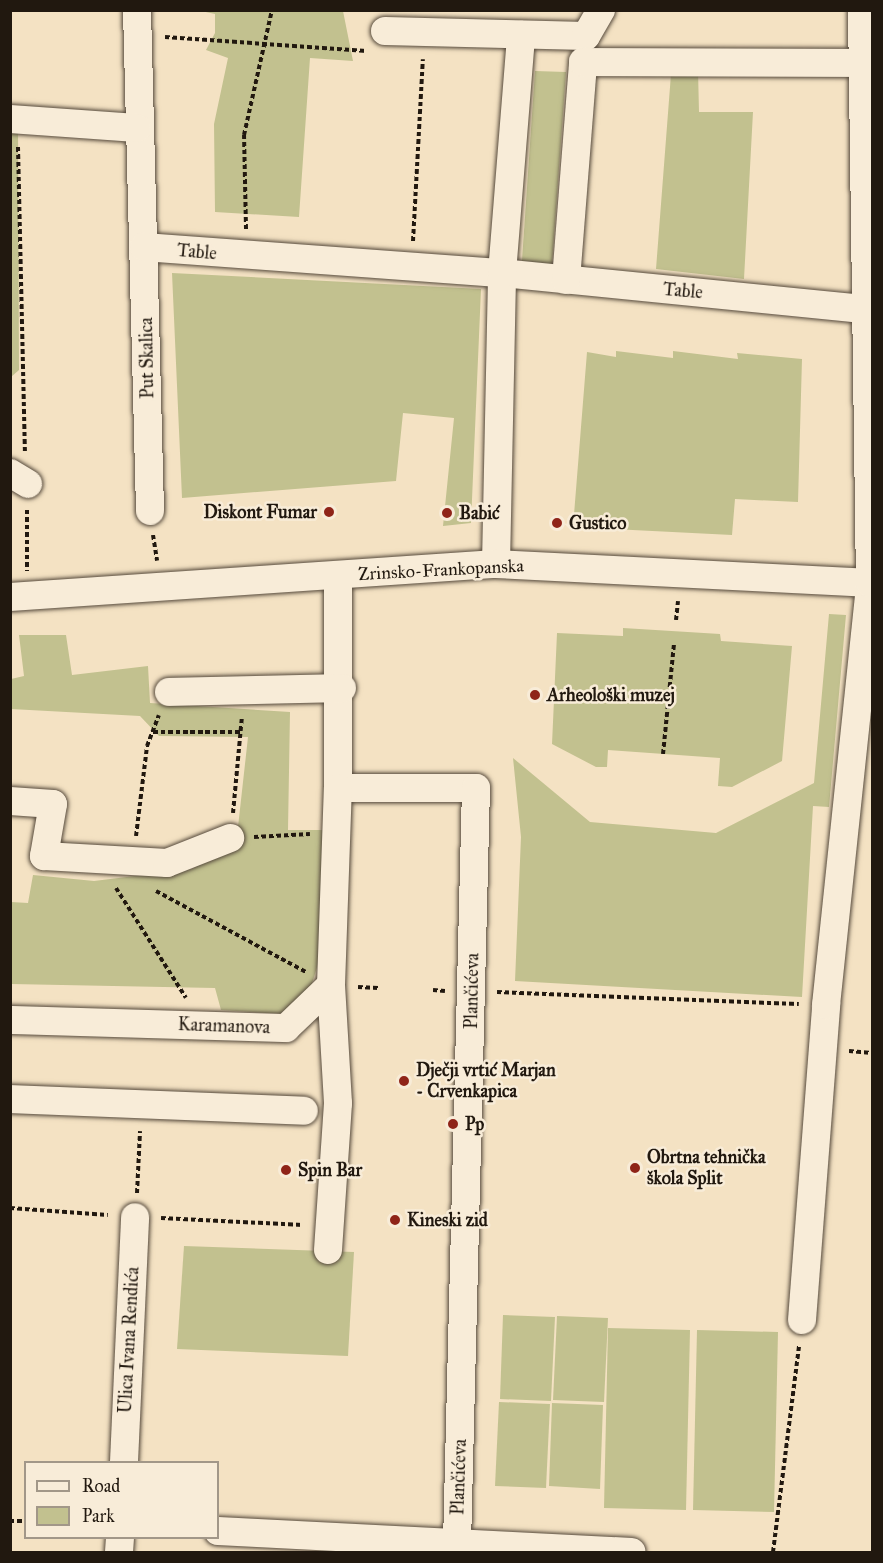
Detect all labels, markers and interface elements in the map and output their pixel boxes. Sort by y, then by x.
street label: Table [176,240,218,264]
street label: Table [662,279,704,303]
street label: Put Skalica [135,317,159,399]
place label: Diskont Fumar [203,501,317,523]
place label: Babić [459,502,500,524]
marker: Diskont Fumar [322,505,336,519]
marker: Babić [440,506,454,520]
place label: Gustico [569,512,626,534]
marker: Gustico [550,516,564,530]
street label: Zrinsko-Frankopanska [358,555,524,585]
place label: Arheološki muzej [547,684,675,706]
marker: Arheološki muzej [528,688,542,702]
street label: Plančićeva [461,953,483,1029]
street label: Karamanova [177,1014,271,1038]
place label: Dječji vrtić Marjan - Crvenkapica [416,1060,556,1102]
marker: Dječji vrtić Marjan - Crvenkapica [397,1074,411,1088]
place label: Pp [465,1113,484,1135]
marker: Pp [446,1117,460,1131]
place label: Obrtna tehnička škola Split [647,1147,766,1190]
place label: Spin Bar [298,1159,362,1181]
marker: Obrtna tehnička škola Split [628,1161,642,1175]
marker: Spin Bar [279,1163,293,1177]
place label: Kineski zid [407,1209,488,1231]
marker: Kineski zid [388,1213,402,1227]
street label: Ulica Ivana Rendića [114,1266,144,1414]
street label: Plančićeva [447,1439,471,1515]
legend [24,1461,219,1539]
text: Road [82,1475,120,1497]
text: Park [82,1505,115,1527]

